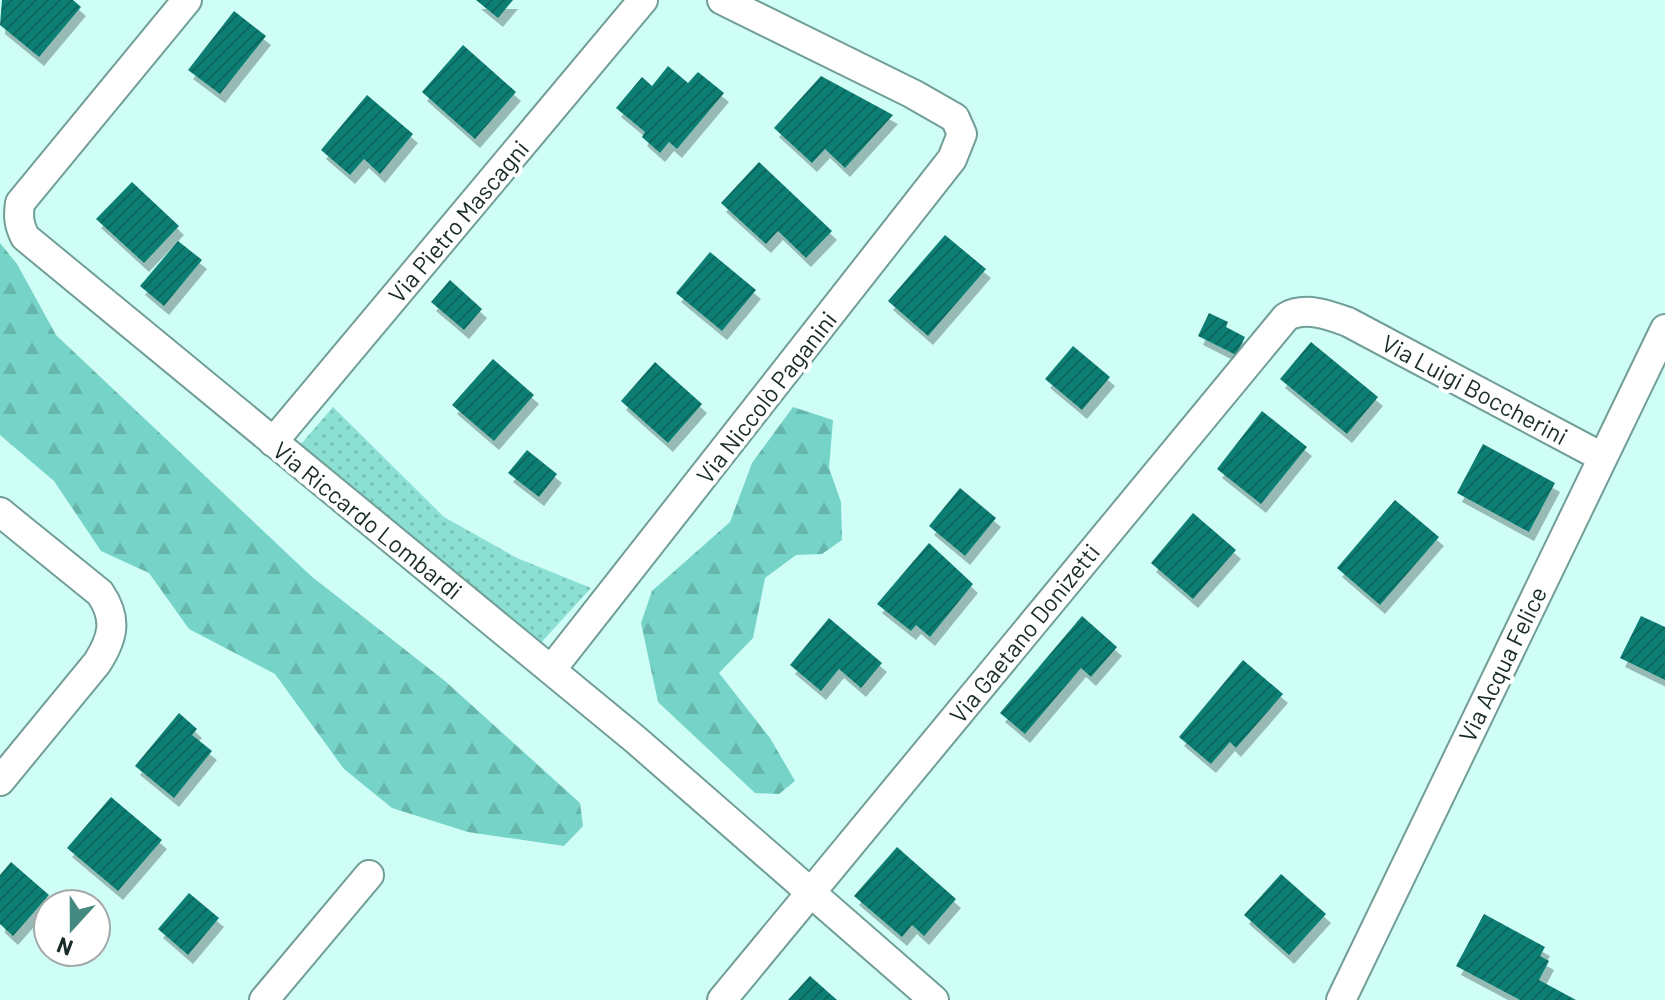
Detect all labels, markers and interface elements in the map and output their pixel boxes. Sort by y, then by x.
street label: Via Pietro Mascagni [382,134,534,308]
street label: Via Niccolò Paganini [690,305,842,489]
street label: Via Luigi Boccherini [1377,328,1573,450]
street label: Via Riccardo Lombardi [268,435,468,605]
street label: Via Gaetano Donizetti [943,538,1105,728]
street label: Via Acqua Felice [1452,581,1552,747]
north arrow [32,888,112,968]
text: N [53,933,76,962]

